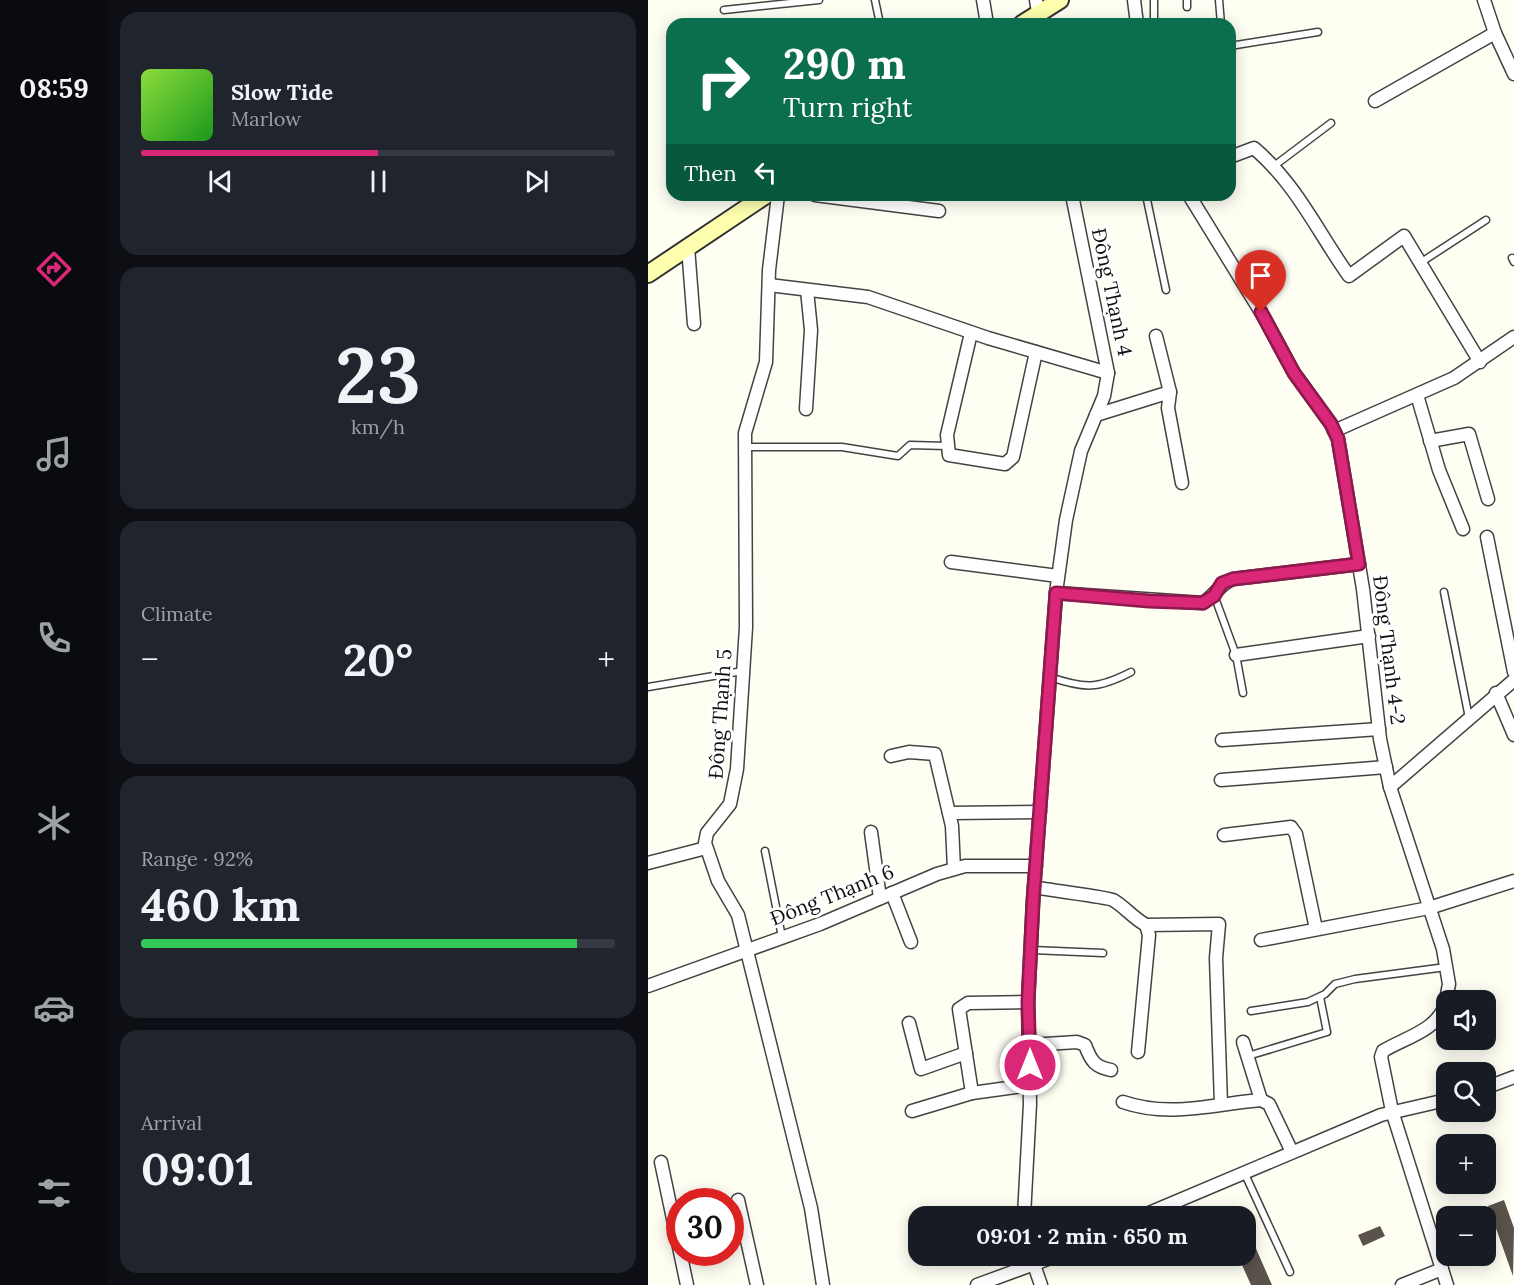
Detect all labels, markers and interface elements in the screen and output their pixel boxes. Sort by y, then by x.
text: 290 m [783,37,906,91]
icon: right [684,42,762,120]
text: 08:59 [19,71,89,105]
text: Slow Tide [231,78,333,106]
text: Turn right [783,90,912,124]
text: Marlow [231,106,301,131]
icon: left [749,156,782,189]
text: Then [684,159,737,187]
icon: previous [204,165,237,198]
icon: pause [362,165,395,198]
icon: next [520,165,553,198]
street label: Đông Thạnh 4 [1087,226,1138,358]
icon: directions [33,248,75,290]
pin [1235,250,1286,312]
icon: arrive [1244,259,1277,292]
text: 23 [335,325,421,424]
text: km/h [351,414,405,439]
icon: music [33,433,75,475]
street label: Đông Thạnh 4-2 [1368,574,1411,726]
text: Climate [141,601,213,626]
icon: phone [33,617,75,659]
text: 20° [343,631,413,688]
text: − [141,638,159,680]
text: + [597,638,615,680]
street label: Đông Thạnh 5 [702,648,737,780]
icon: climate [33,802,75,844]
text: Range · 92% [141,846,253,871]
street label: Đông Thạnh 6 [766,858,897,931]
text: 460 km [141,876,300,933]
icon: car [33,987,75,1029]
map controls [1436,990,1496,1266]
button: sound [1436,990,1496,1050]
position arrow [998,1033,1062,1097]
button: search [1436,1062,1496,1122]
text: Arrival [141,1110,202,1135]
button: + [1436,1134,1496,1194]
text: 09:01 [141,1140,254,1197]
icon: filters [33,1172,75,1214]
speed limit sign: 30 [666,1188,744,1266]
button: − [1436,1206,1496,1266]
text: 09:01 · 2 min · 650 m [976,1222,1188,1250]

